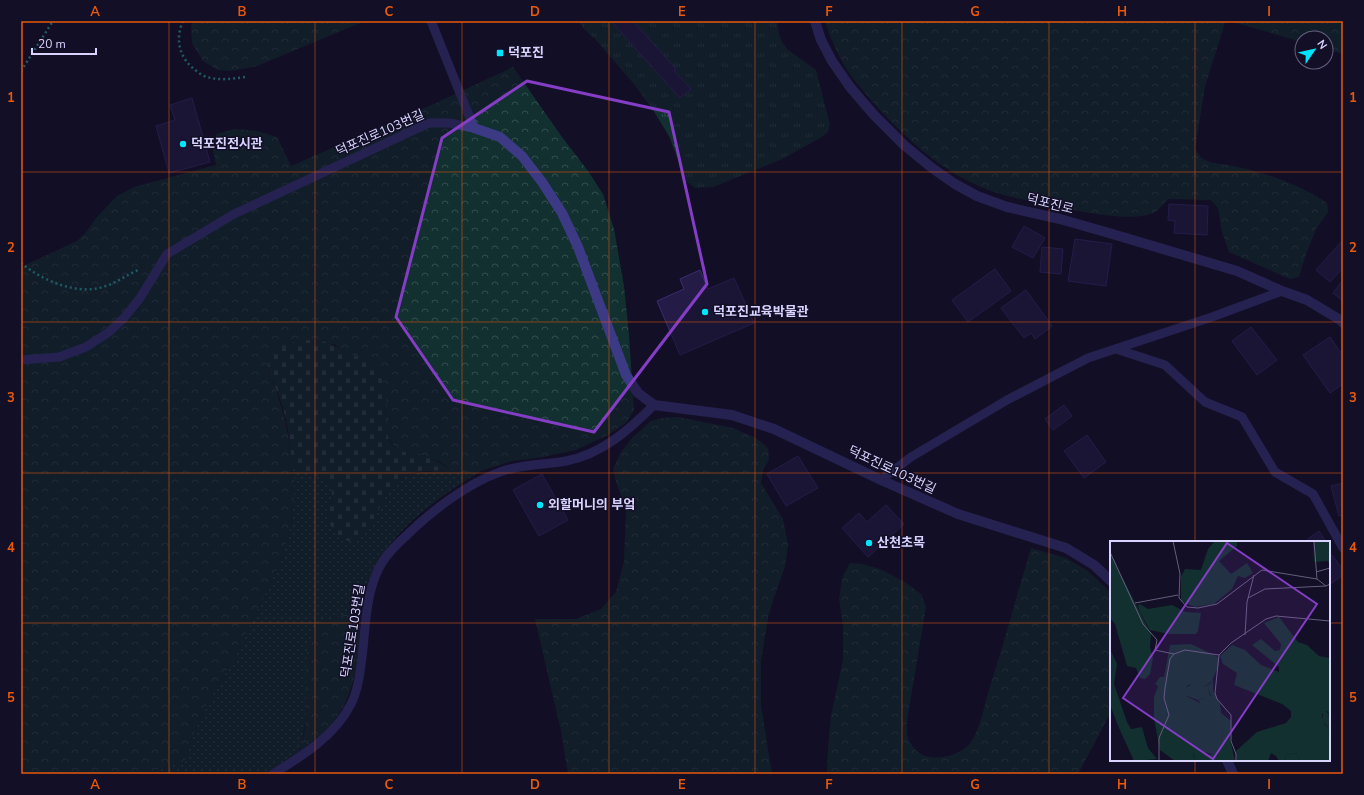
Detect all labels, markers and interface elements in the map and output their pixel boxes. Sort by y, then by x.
text: A [90,3,100,21]
text: B [238,3,247,21]
text: C [385,3,394,21]
text: D [530,3,540,21]
text: E [678,3,686,21]
text: F [825,3,833,21]
text: G [970,3,980,21]
text: H [1117,3,1127,21]
text: I [1267,3,1271,21]
scale bar [32,30,96,56]
north arrow [1294,30,1334,70]
text: 20 m [38,36,66,52]
text: N [1313,37,1330,52]
place label: 덕포진 [508,44,544,62]
marker: 덕포진 [495,48,505,58]
text: 1 [7,89,15,107]
text: 1 [1349,89,1357,107]
street label: 덕포진로103번길 [333,105,427,161]
place label: 덕포진전시관 [191,135,263,153]
marker: 덕포진전시관 [178,139,188,149]
street label: 덕포진로 [1025,189,1075,219]
text: 2 [7,239,15,257]
text: 2 [1349,239,1357,257]
place label: 덕포진교육박물관 [713,303,809,321]
marker: 덕포진교육박물관 [700,307,710,317]
text: 3 [7,389,15,407]
text: 3 [1349,389,1357,407]
street label: 덕포진로103번길 [845,442,939,498]
place label: 외할머니의 부엌 [548,496,635,514]
marker: 외할머니의 부엌 [535,500,545,510]
place label: 산천초목 [877,534,925,552]
marker: 산천초목 [864,538,874,548]
text: 4 [7,539,15,557]
text: 4 [1349,539,1357,557]
inset map [1110,541,1330,761]
street label: 덕포진로103번길 [337,583,369,679]
text: 5 [7,689,15,707]
text: 5 [1349,689,1357,707]
text: A [90,776,100,794]
text: B [238,776,247,794]
text: C [385,776,394,794]
text: D [530,776,540,794]
text: E [678,776,686,794]
text: F [825,776,833,794]
text: G [970,776,980,794]
text: H [1117,776,1127,794]
text: I [1267,776,1271,794]

